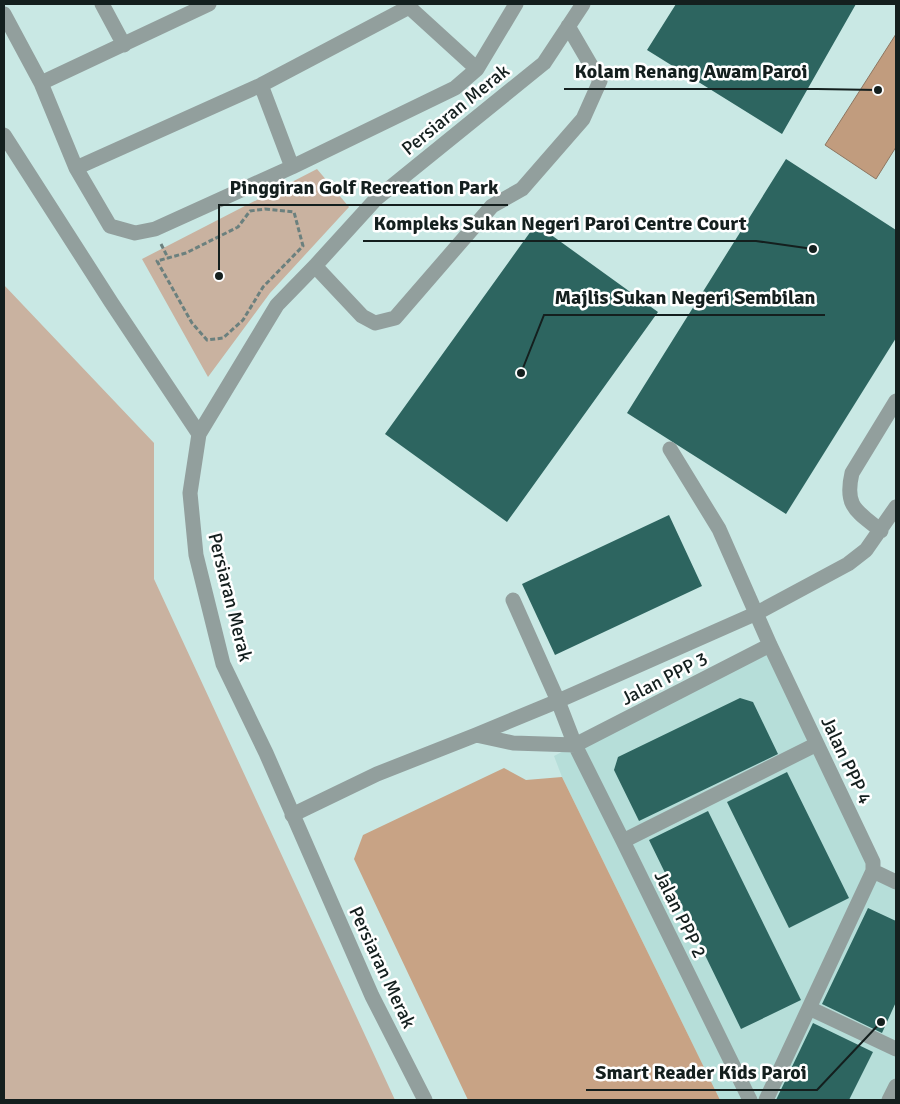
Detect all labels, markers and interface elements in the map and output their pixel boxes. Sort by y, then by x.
callout: Kolam Renang Awam Paroi [564,54,817,89]
street label: Persiaran Merak [397,59,515,161]
text: Kolam Renang Awam Paroi [575,59,807,84]
callout: Pinggiran Golf Recreation Park [219,170,508,205]
text: Pinggiran Golf Recreation Park [230,175,499,200]
callout: Kompleks Sukan Negeri Paroi Centre Court [363,206,756,241]
text: Kompleks Sukan Negeri Paroi Centre Court [374,211,747,236]
callout: Majlis Sukan Negeri Sembilan [544,280,825,315]
text: Majlis Sukan Negeri Sembilan [554,285,816,310]
street label: Persiaran Merak [202,530,258,665]
street label: Jalan PPP 3 [617,647,712,711]
street label: Jalan PPP 4 [815,713,877,808]
street label: Jalan PPP 2 [649,867,712,962]
street label: Persiaran Merak [343,903,421,1033]
callout: Smart Reader Kids Paroi [586,1055,817,1090]
text: Smart Reader Kids Paroi [595,1060,807,1085]

